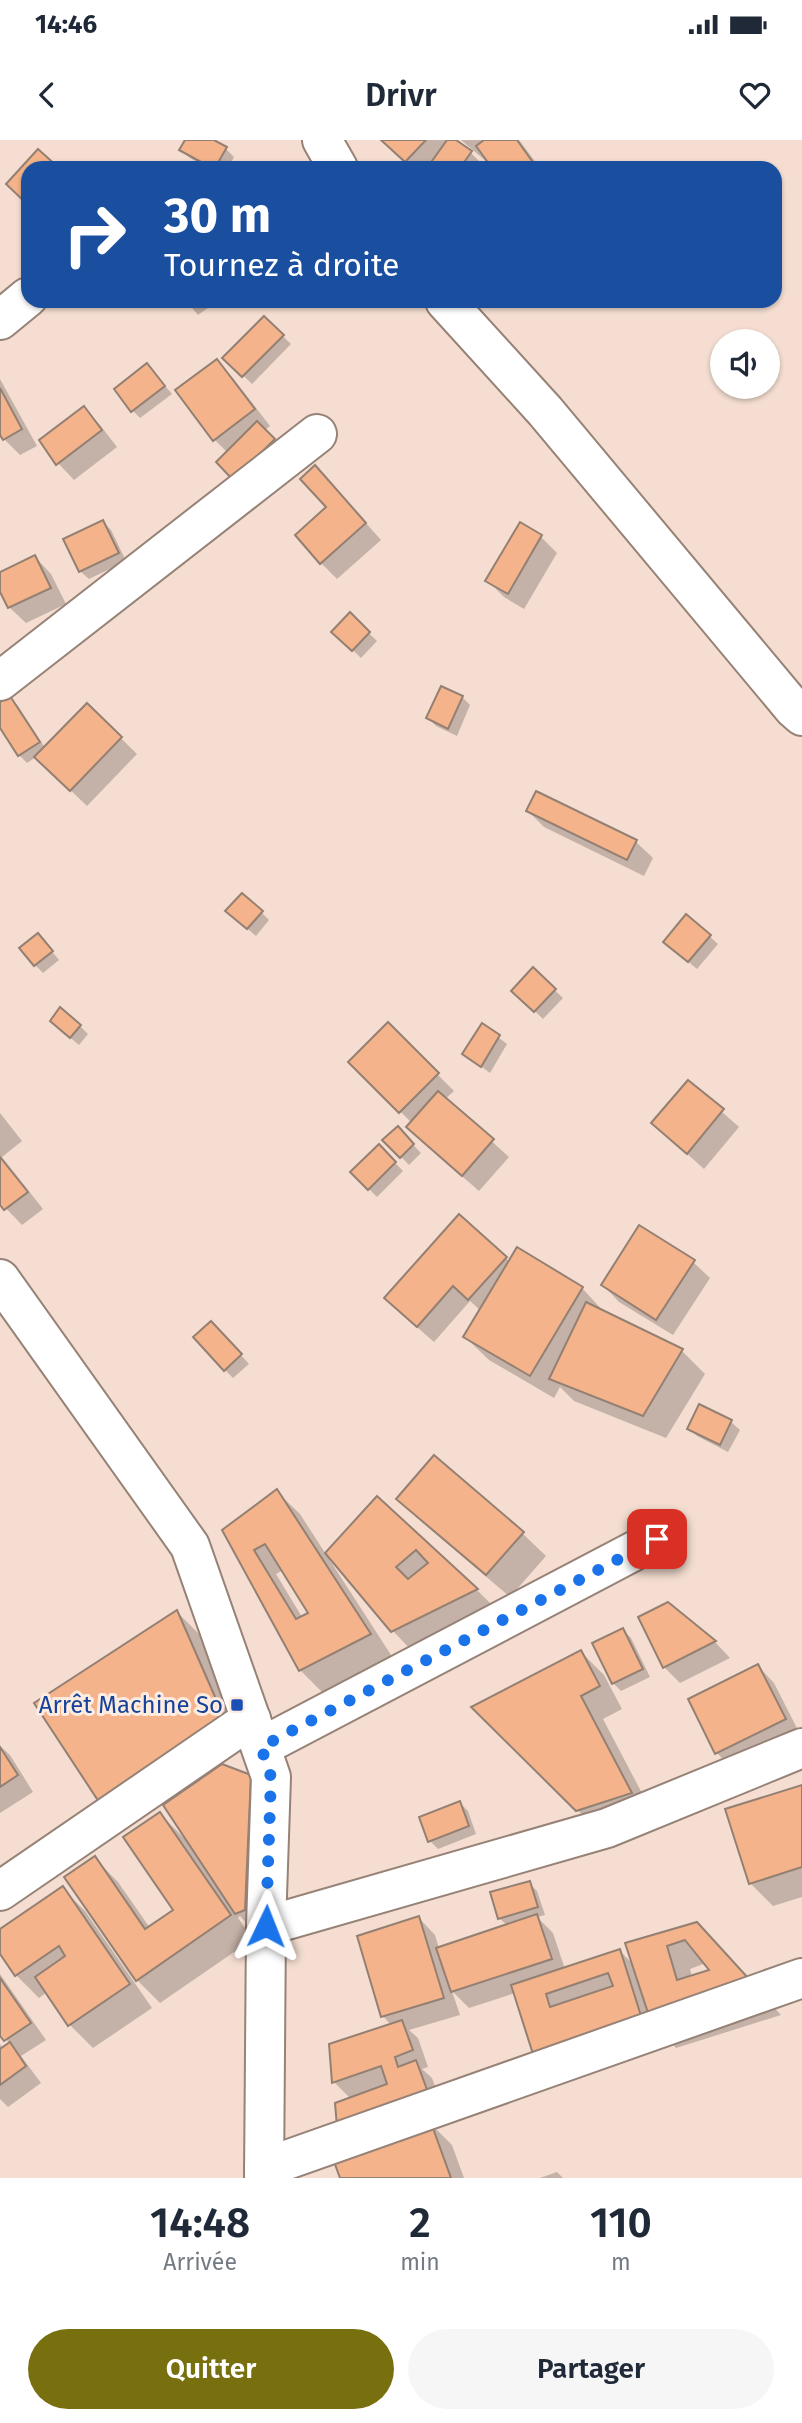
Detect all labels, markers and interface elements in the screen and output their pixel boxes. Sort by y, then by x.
text: 14:46 [35,9,97,40]
icon: back [28,76,66,114]
text: Drivr [365,76,437,114]
icon: heart [736,76,774,114]
text: 30 m [164,186,271,245]
icon: right [49,189,140,280]
text: Tournez à droite [164,246,400,284]
map controls [710,329,780,399]
button: sound [710,329,780,399]
pin [627,1509,687,1569]
icon: arrive [638,1520,676,1558]
place label: Arrêt Machine So [39,1691,223,1719]
marker: Arrêt Machine So [229,1697,245,1713]
position arrow [229,1889,303,1963]
text: 14:48 [150,2198,250,2248]
text: 2 [409,2198,431,2248]
text: 110 [590,2198,652,2248]
text: Arrivée [163,2248,237,2276]
text: min [400,2248,440,2276]
text: m [611,2248,631,2276]
button: Quitter [28,2329,394,2409]
button: Partager [408,2329,774,2409]

